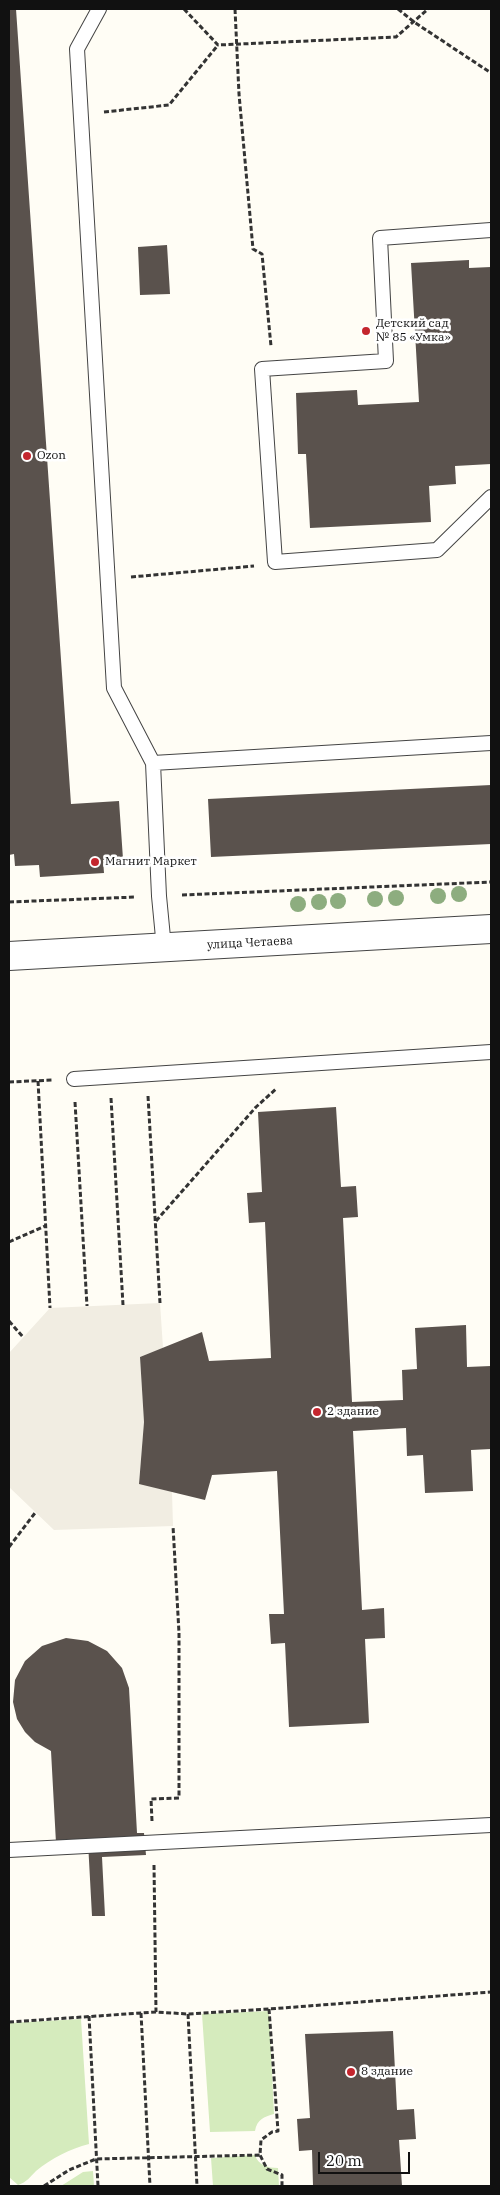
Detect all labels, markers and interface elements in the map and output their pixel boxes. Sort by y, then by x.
place label: Детский сад № 85 «Умка» [376,317,451,345]
marker: Детский сад № 85 «Умка» [360,325,372,337]
place label: Ozon [37,449,66,463]
marker: Ozon [21,450,33,462]
place label: Магнит Маркет [105,855,197,869]
marker: Магнит Маркет [89,856,101,868]
street label: улица Четаева [207,934,293,952]
place label: 2 здание [327,1405,379,1419]
marker: 2 здание [311,1406,323,1418]
place label: 8 здание [361,2065,413,2079]
marker: 8 здание [345,2066,357,2078]
scale bar [320,2142,412,2174]
text: 20 m [326,2151,362,2170]

